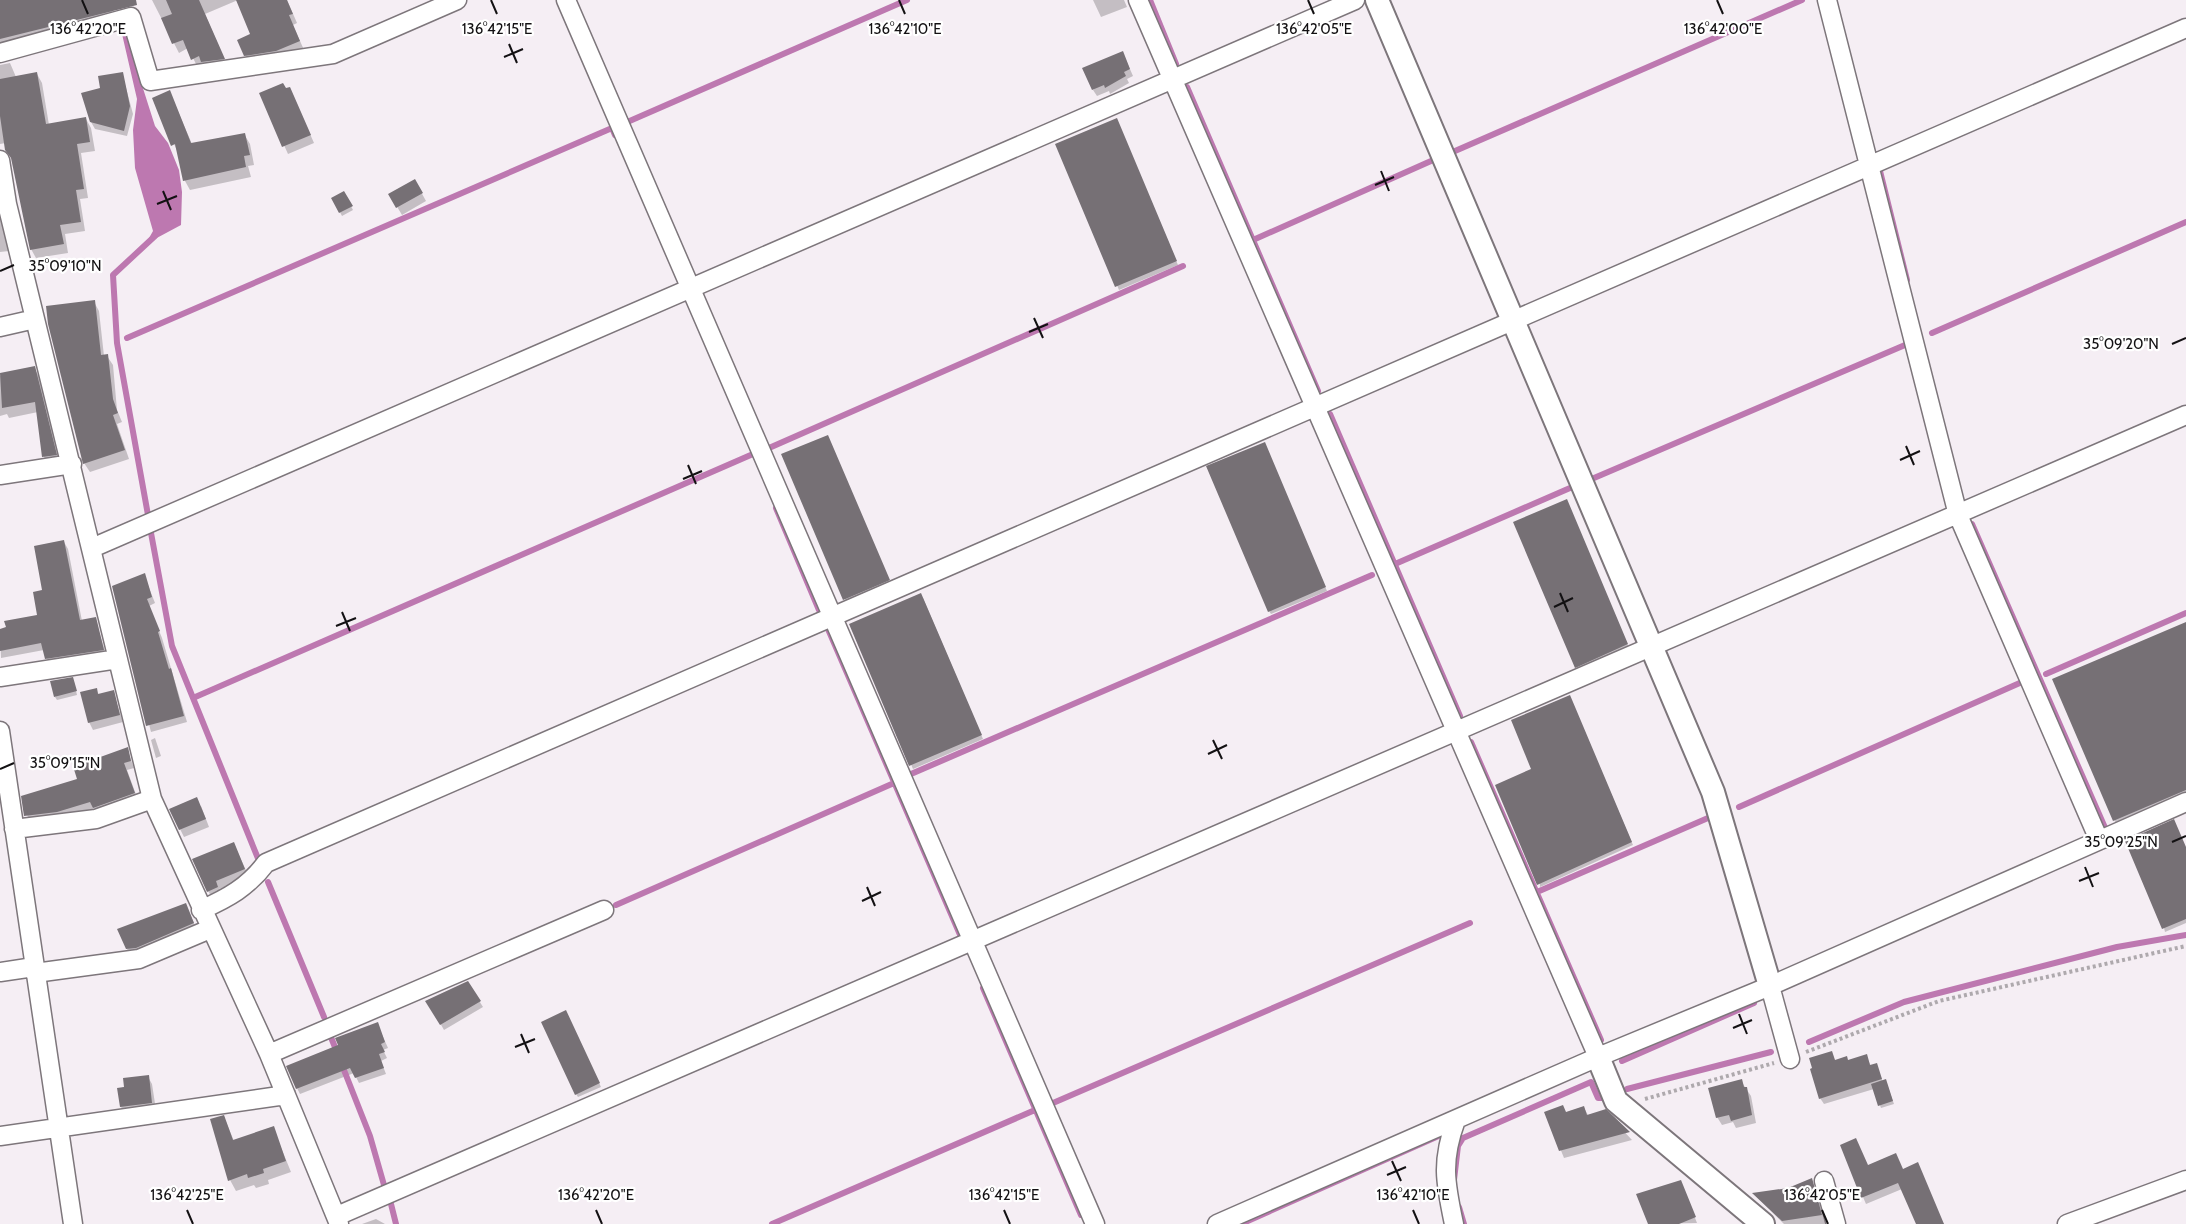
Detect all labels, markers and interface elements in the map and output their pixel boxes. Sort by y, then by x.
text: 136°42'20"E [50,20,126,38]
text: 136°42'15"E [462,20,532,38]
text: 136°42'10"E [869,20,941,38]
text: 136°42'05"E [1276,20,1352,38]
text: 136°42'00"E [1684,20,1762,38]
text: 35°09'10"N [29,257,101,275]
text: 35°09'20"N [2083,335,2159,353]
text: 35°09'15"N [30,754,100,772]
text: 35°09'25"N [2084,833,2158,851]
text: 136°42'25"E [150,1186,224,1204]
text: 136°42'20"E [558,1186,634,1204]
text: 136°42'15"E [969,1186,1039,1204]
text: 136°42'10"E [1377,1186,1449,1204]
text: 136°42'05"E [1784,1186,1860,1204]

